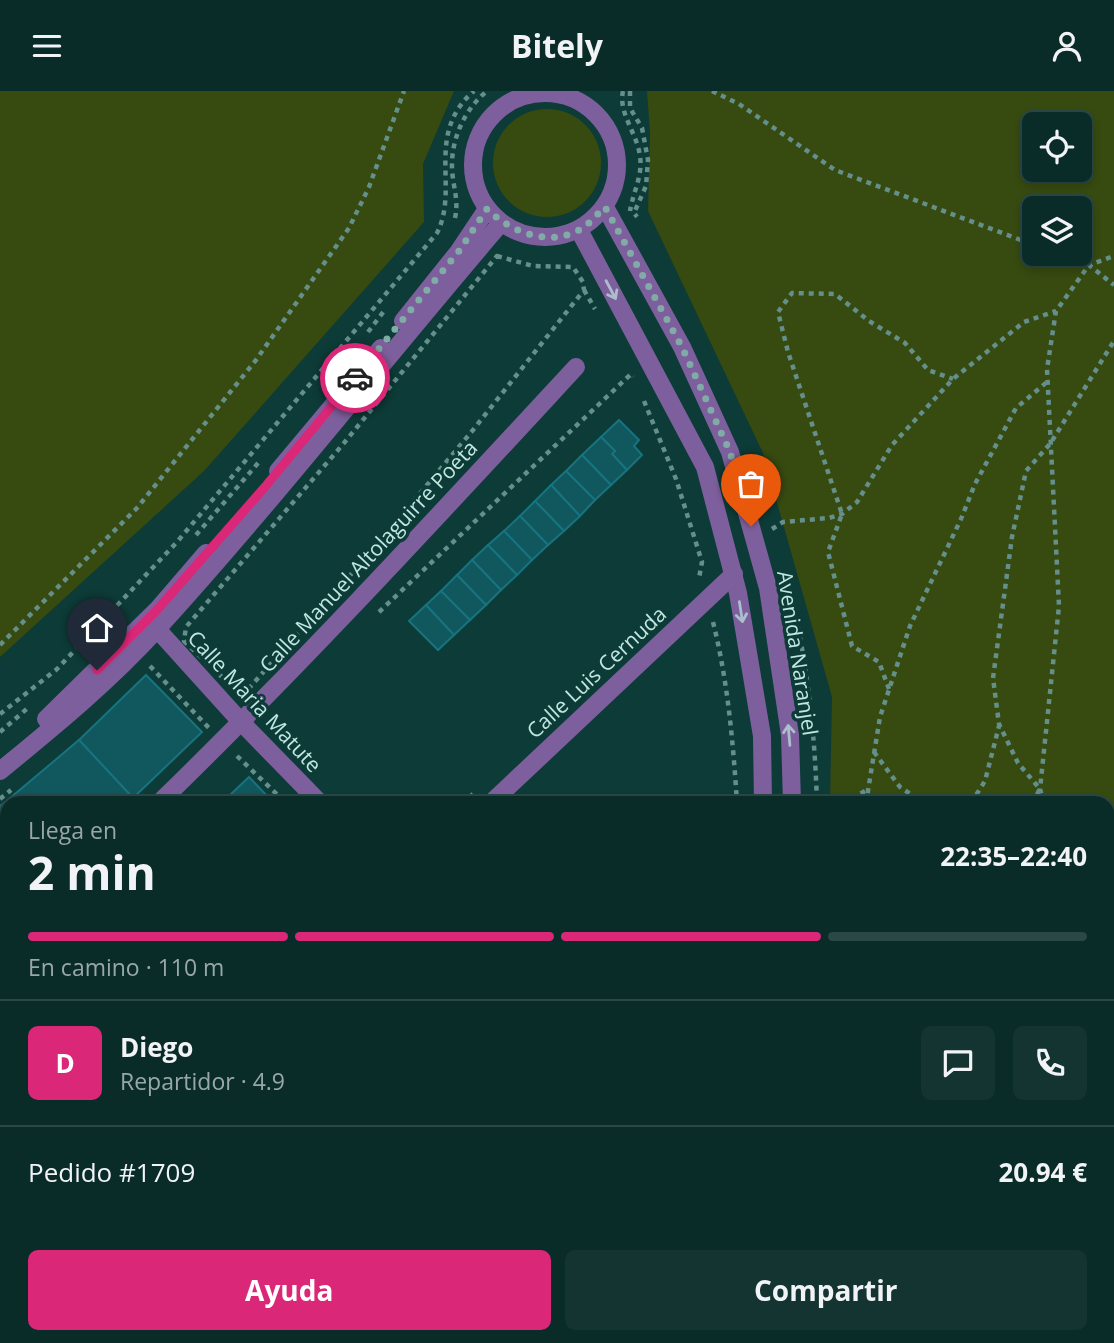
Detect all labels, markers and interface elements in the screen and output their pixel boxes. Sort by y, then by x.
text: Bitely [511,24,603,67]
icon: menu [28,27,66,65]
icon: person [1048,27,1086,65]
map controls [1022,112,1092,266]
button: locate [1022,112,1092,182]
button: layers [1022,196,1092,266]
one-way arrow [605,279,619,300]
courier [320,343,390,413]
icon: car [336,359,374,397]
street label: Calle Manuel Altolaguirre Poeta [253,434,483,678]
pin [721,454,781,526]
icon: bag [732,465,770,503]
street label: Avenida Naranjel [771,568,825,738]
pin [67,598,127,670]
street label: Calle Luis Cernuda [520,600,672,744]
one-way arrow [735,600,748,623]
icon: home [78,609,116,647]
street label: Calle Maria Matute [182,624,328,778]
one-way arrow [783,724,796,747]
text: Llega en [28,814,117,846]
text: 22:35–22:40 [940,838,1087,874]
text: 2 min [28,841,156,903]
text: En camino · 110 m [28,951,224,983]
button: chat [921,1026,995,1100]
button: phone [1013,1026,1087,1100]
text: Diego [120,1029,193,1065]
text: D [55,1045,75,1081]
text: Repartidor · 4.9 [120,1065,285,1097]
text: Pedido #1709 [28,1154,195,1190]
text: 20.94 € [999,1154,1087,1190]
button: Ayuda [28,1250,551,1330]
button: Compartir [565,1250,1087,1330]

